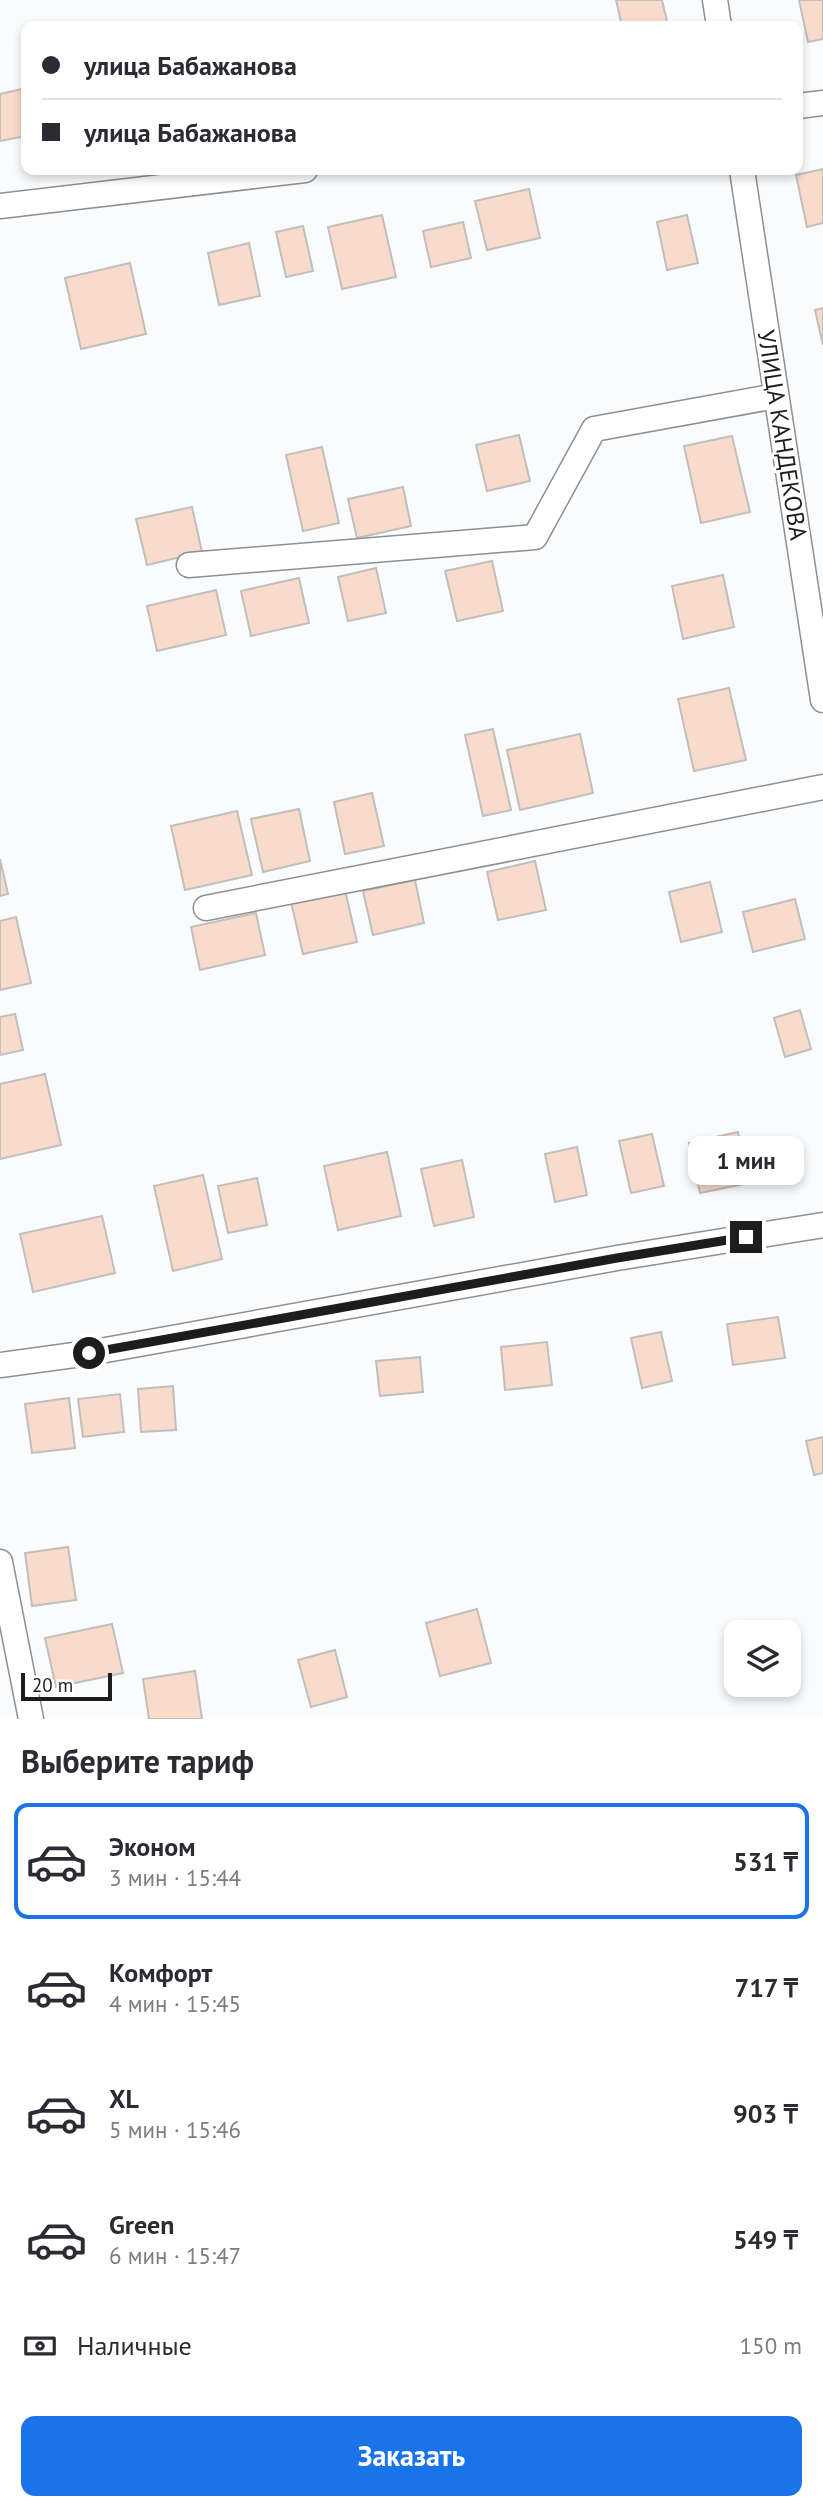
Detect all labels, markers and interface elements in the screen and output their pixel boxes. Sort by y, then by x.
text: улица Бабажанова [84,49,297,82]
text: улица Бабажанова [84,116,297,149]
street label: УЛИЦА КАНДЕКОВА [751,328,814,542]
callout: 1 мин [688,1136,804,1184]
text: 1 мин [716,1146,776,1175]
route end [730,1221,762,1253]
route start [73,1337,105,1369]
map controls [724,1620,801,1697]
button: layers [724,1620,801,1697]
scale bar [21,1670,112,1702]
text: 20 m [32,1673,73,1697]
text: Выберите тариф [21,1740,254,1782]
icon: car [25,1830,88,1893]
text: Эконом [109,1830,196,1863]
text: 531 ₸ [733,1845,798,1878]
text: 3 мин · 15:44 [109,1863,241,1892]
icon: car [25,1956,88,2019]
text: Комфорт [109,1956,212,1989]
text: 717 ₸ [734,1971,798,2004]
text: 4 мин · 15:45 [109,1989,241,2018]
icon: car [25,2082,88,2145]
text: XL [109,2082,139,2115]
text: 903 ₸ [733,2097,798,2130]
text: 5 мин · 15:46 [109,2115,241,2144]
icon: car [25,2208,88,2271]
text: Green [109,2208,174,2241]
text: 549 ₸ [733,2223,798,2256]
text: 6 мин · 15:47 [109,2241,241,2270]
icon: cash [21,2327,59,2365]
text: Наличные [77,2329,192,2362]
text: 150 m [740,2331,802,2360]
button: Заказать [21,2416,802,2496]

